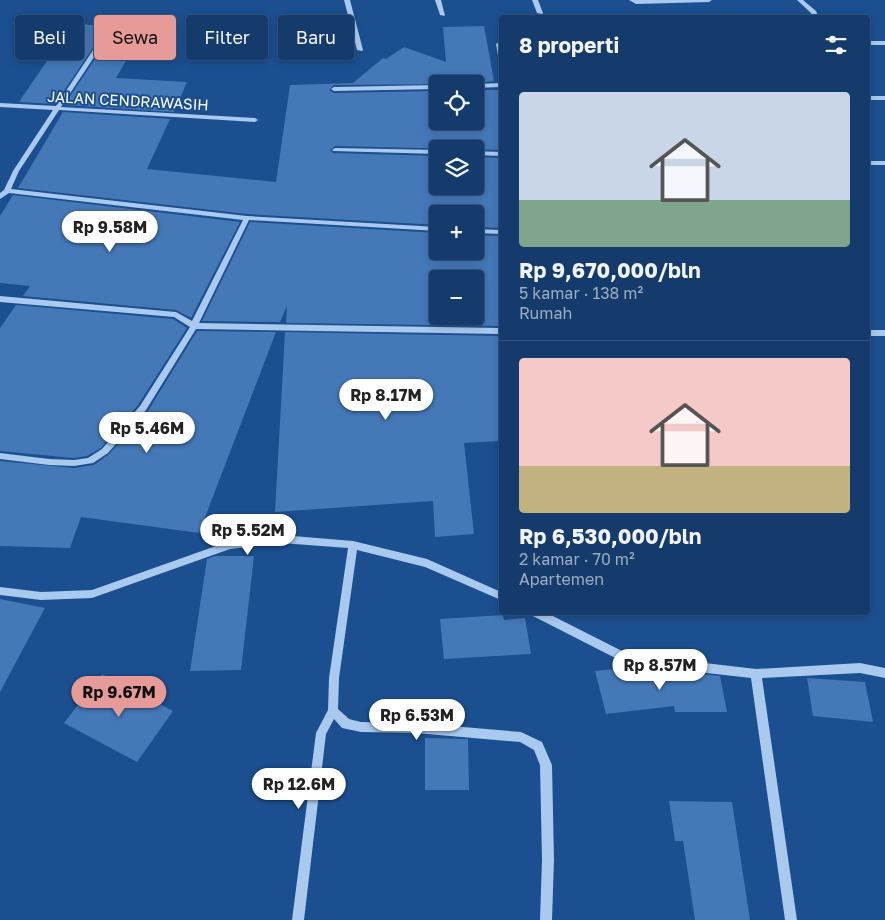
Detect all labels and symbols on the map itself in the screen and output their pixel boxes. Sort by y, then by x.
street label: JALAN CENDRAWASIH [47,87,209,113]
pin: Rp 9.58M [58,210,162,253]
pin: Rp 8.17M [334,378,438,421]
pin: Rp 5.46M [95,412,199,454]
pin: Rp 5.52M [196,514,300,556]
pin: Rp 8.57M [608,648,712,691]
pin: Rp 9.67M [67,676,171,718]
pin: Rp 6.53M [365,698,469,741]
pin: Rp 12.6M [247,768,351,810]

